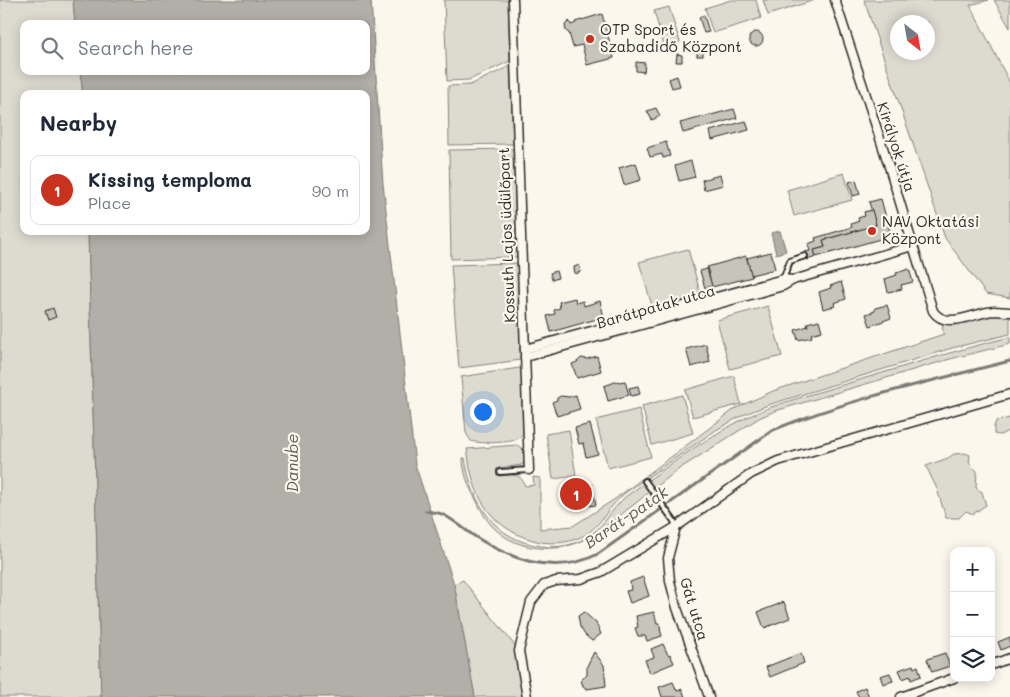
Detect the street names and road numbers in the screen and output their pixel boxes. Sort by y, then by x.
street label: Királyok útja [873,99,921,194]
street label: Kossuth Lajos üdülőpart [493,147,519,323]
street label: Barátpatak utca [594,280,717,333]
street label: Gát utca [676,575,714,643]

